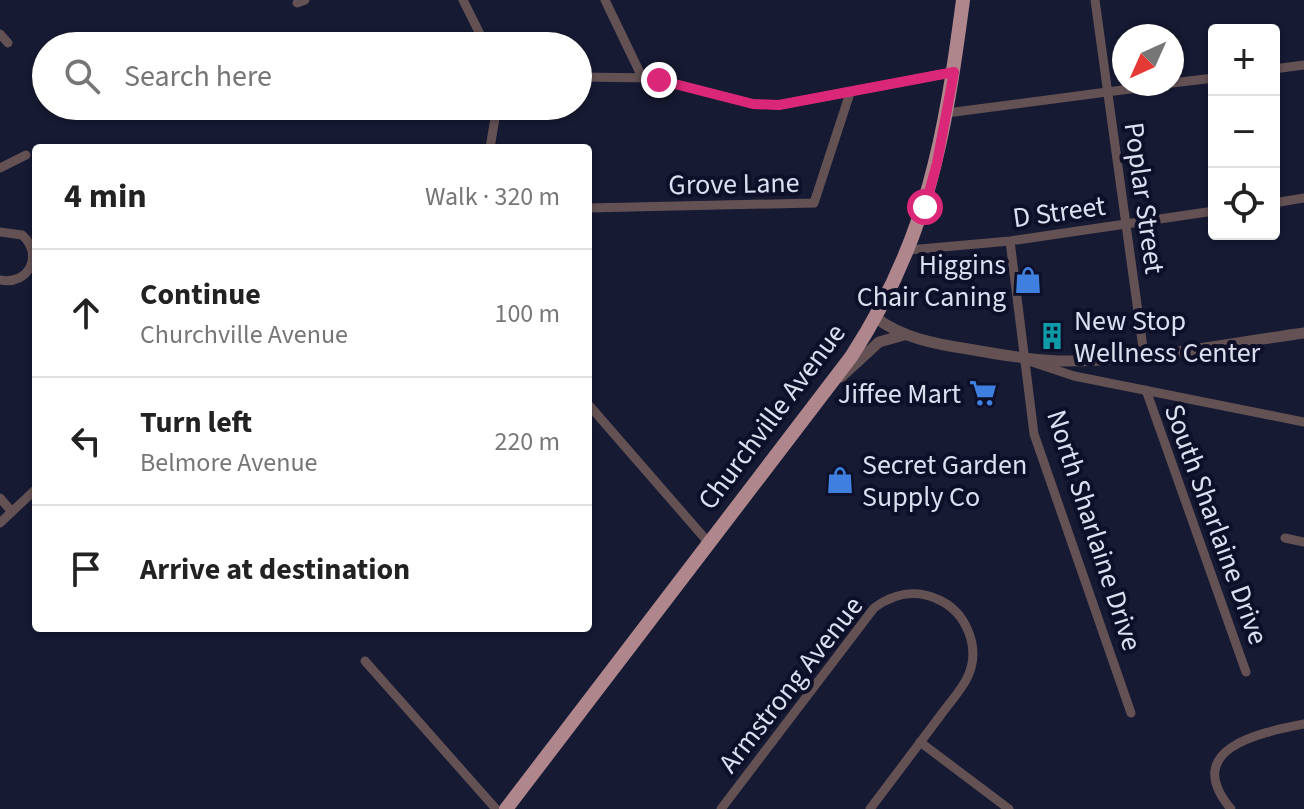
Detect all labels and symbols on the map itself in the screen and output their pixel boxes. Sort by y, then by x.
north arrow [1112,24,1184,96]
route end [641,62,677,98]
street label: Poplar Street [1114,120,1175,277]
street label: Grove Lane [668,163,800,205]
street label: D Street [1010,186,1108,238]
route start [907,189,943,225]
place label: Higgins Chair Caning [857,245,1006,317]
shop icon: Higgins Chair Caning [1013,265,1043,295]
place label: New Stop Wellness Center [1074,301,1261,373]
street label: Churchville Avenue [688,315,855,518]
building icon: New Stop Wellness Center [1037,321,1067,351]
place label: Jiffee Mart [838,374,962,414]
supermarket icon: Jiffee Mart [968,378,998,408]
street label: South Sharlaine Drive [1154,398,1278,650]
street label: North Sharlaine Drive [1036,405,1152,656]
place label: Secret Garden Supply Co [862,445,1027,517]
shop icon: Secret Garden Supply Co [825,465,855,495]
street label: Armstrong Avenue [709,588,873,782]

